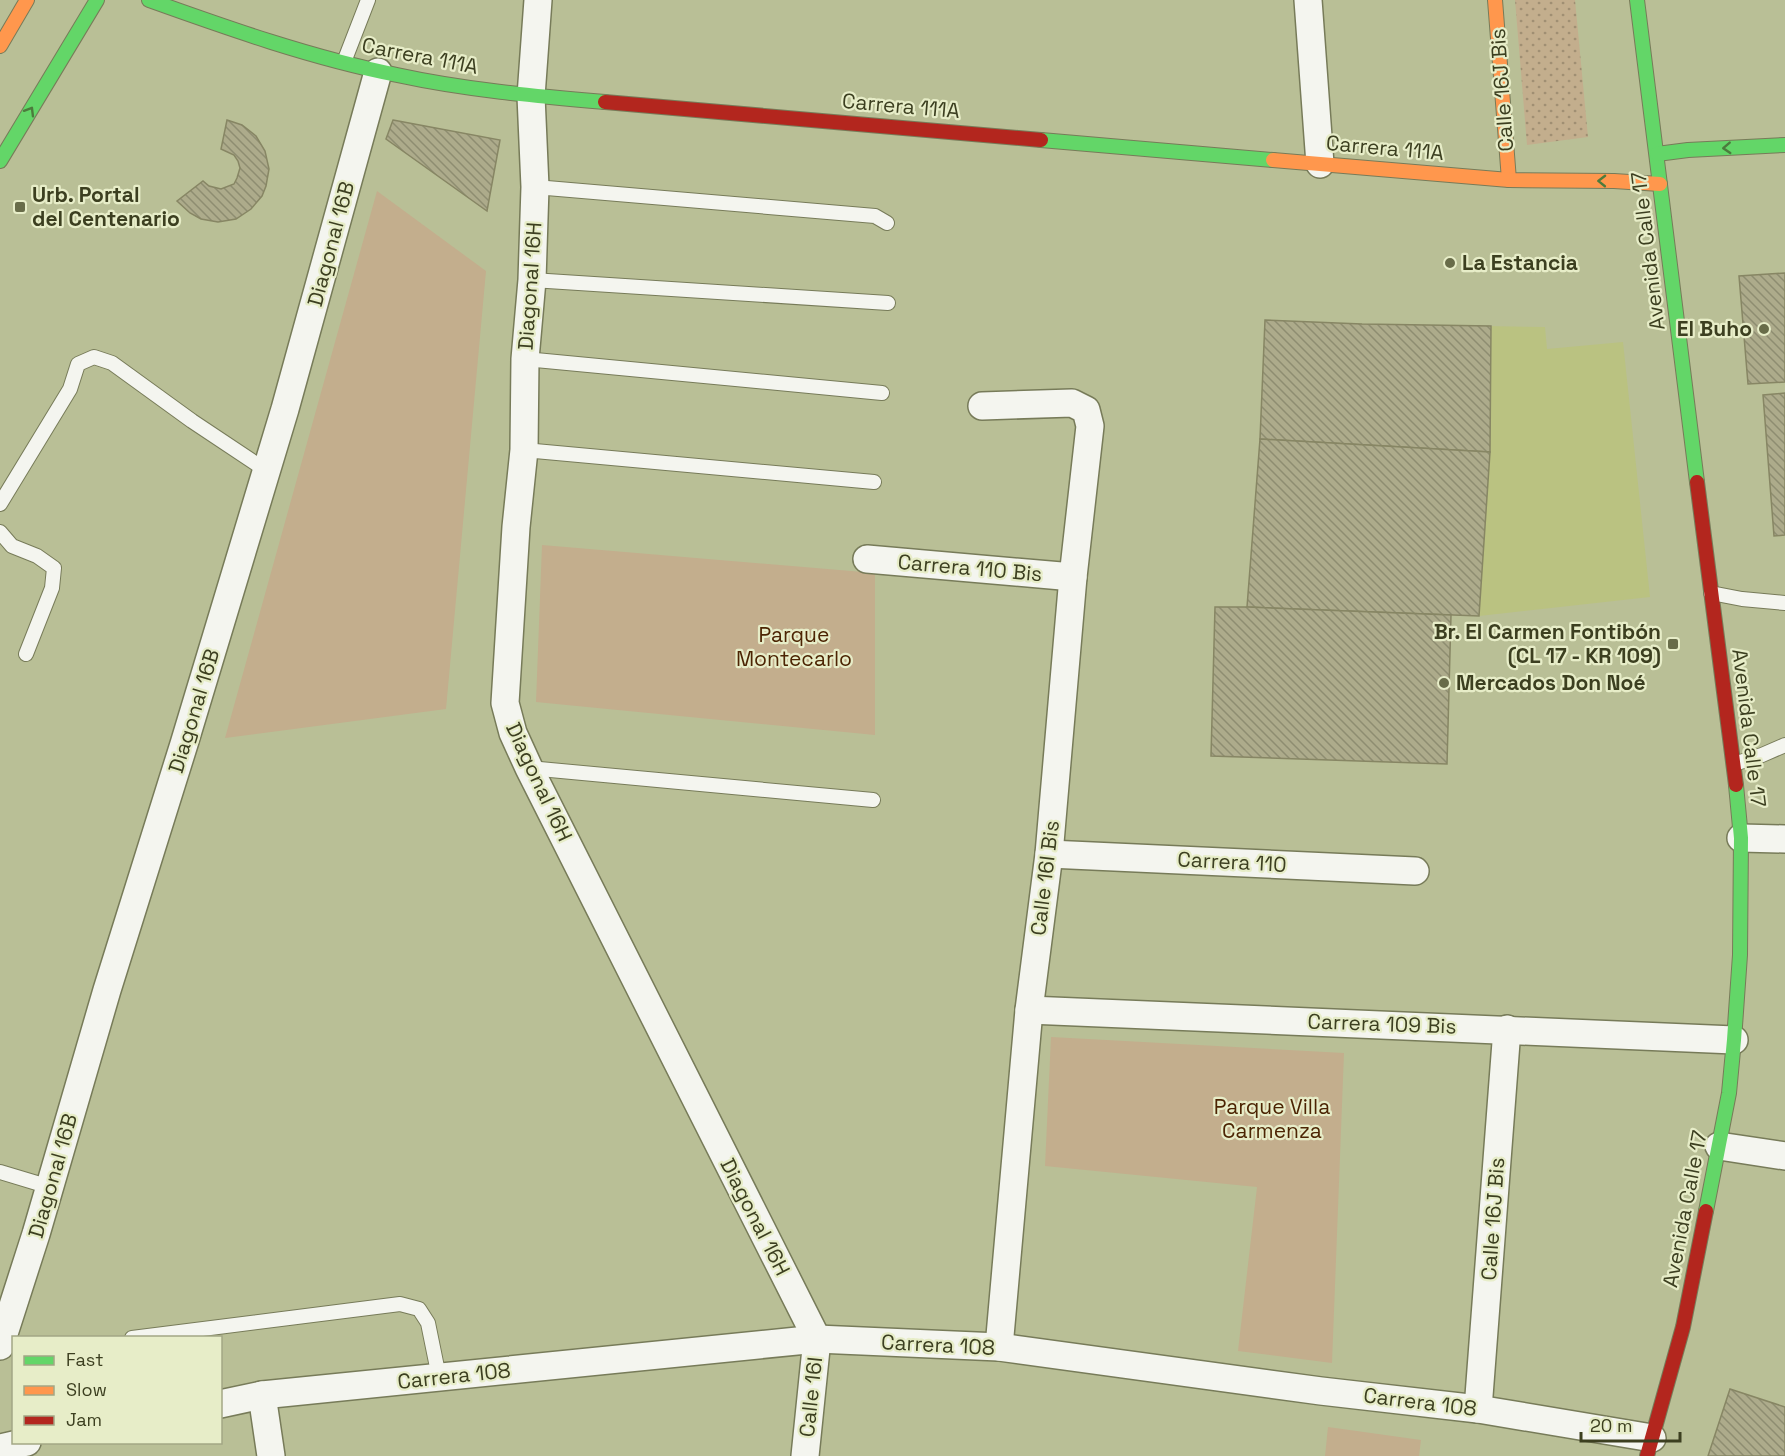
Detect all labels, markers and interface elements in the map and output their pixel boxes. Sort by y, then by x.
street label: Calle 16J Bis [1484,28,1519,152]
street label: Carrera 111A [360,31,481,80]
street label: Carrera 111A [841,87,961,124]
one-way arrow [23,107,35,117]
street label: Carrera 111A [1325,129,1445,166]
one-way arrow [1722,141,1731,154]
street label: Avenida Calle 17 [1624,170,1671,332]
one-way arrow [1597,175,1606,187]
street label: Diagonal 16B [301,178,360,309]
place label: Urb. Portal del Centenario [32,181,180,232]
marker: Urb. Portal del Centenario [13,200,27,214]
street label: Diagonal 16H [512,221,547,351]
place label: La Estancia [1462,249,1578,276]
marker: La Estancia [1443,256,1457,270]
place label: El Buho [1677,315,1752,342]
marker: El Buho [1757,322,1771,336]
street label: Carrera 110 Bis [897,548,1043,587]
place label: Br. El Carmen Fontibón (CL 17 - KR 109) [1434,618,1661,669]
park label: Parque Montecarlo [736,621,852,672]
marker: Br. El Carmen Fontibón (CL 17 - KR 109) [1666,637,1680,651]
street label: Diagonal 16B [162,646,225,776]
street label: Avenida Calle 17 [1726,647,1773,809]
place label: Mercados Don Noé [1456,669,1646,696]
marker: Mercados Don Noé [1437,676,1451,690]
street label: Diagonal 16H [500,718,579,846]
street label: Calle 16I Bis [1024,819,1065,937]
street label: Carrera 110 [1177,845,1287,878]
street label: Carrera 109 Bis [1307,1007,1457,1040]
park label: Parque Villa Carmenza [1214,1093,1330,1144]
street label: Diagonal 16B [22,1110,83,1241]
street label: Avenida Calle 17 [1656,1128,1713,1290]
street label: Diagonal 16H [714,1154,797,1280]
street label: Calle 16J Bis [1475,1157,1510,1281]
street label: Carrera 108 [880,1328,996,1361]
legend [12,1336,222,1444]
text: Fast [66,1348,103,1371]
street label: Carrera 108 [396,1356,512,1395]
street label: Calle 16I [793,1356,828,1438]
text: Slow [66,1378,107,1401]
street label: Carrera 108 [1362,1381,1478,1422]
scale bar [1581,1405,1680,1443]
text: Jam [66,1408,102,1431]
text: 20 m [1590,1414,1633,1437]

